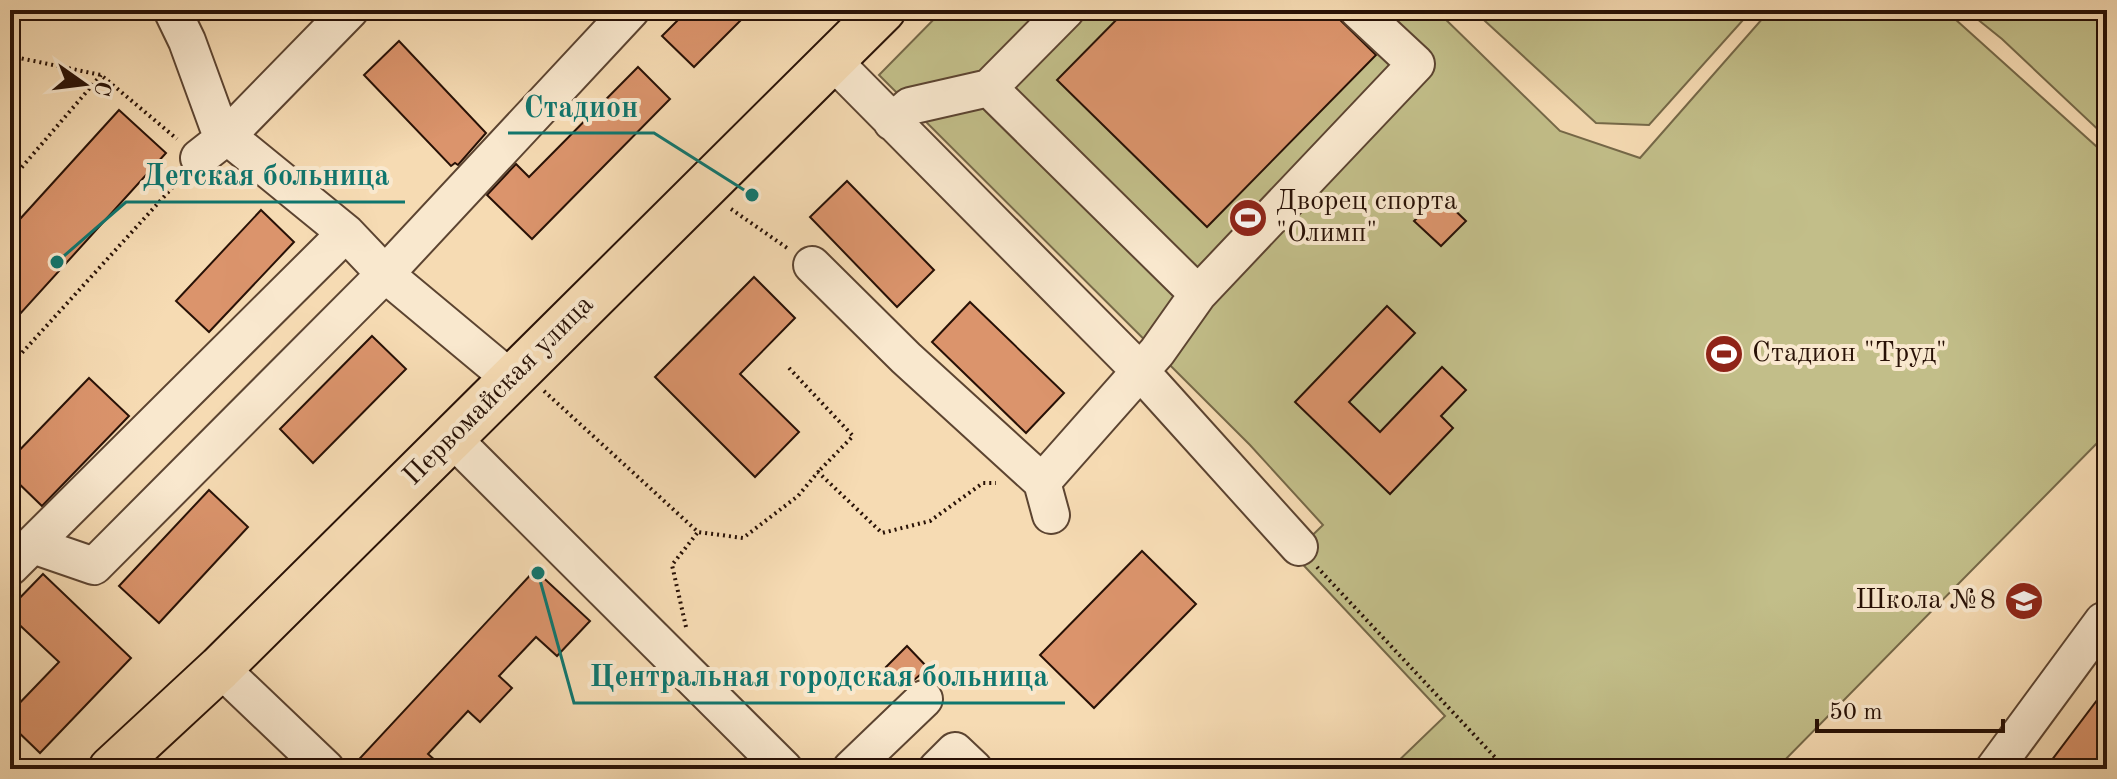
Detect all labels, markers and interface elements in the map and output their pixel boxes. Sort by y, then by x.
north arrow [44,44,124,124]
text: С [89,79,114,98]
callout: Стадион [508,79,654,133]
text: Стадион [524,94,638,124]
callout: Детская больница [126,148,405,202]
text: Детская больница [142,162,390,192]
place label: Дворец спорта "Олимп" [1276,188,1458,248]
sports icon: Дворец спорта "Олимп" [1227,197,1269,239]
street label: Первомайская улица [399,291,599,491]
sports icon: Стадион "Труд" [1703,333,1745,375]
place label: Стадион "Труд" [1752,340,1947,368]
school or university icon: Школа №8 [2003,580,2045,622]
place label: Школа №8 [1855,587,1996,615]
callout: Центральная городская больница [574,649,1065,703]
text: Центральная городская больница [590,663,1048,693]
scale bar [1817,683,2003,733]
text: 50 m [1829,701,1883,725]

